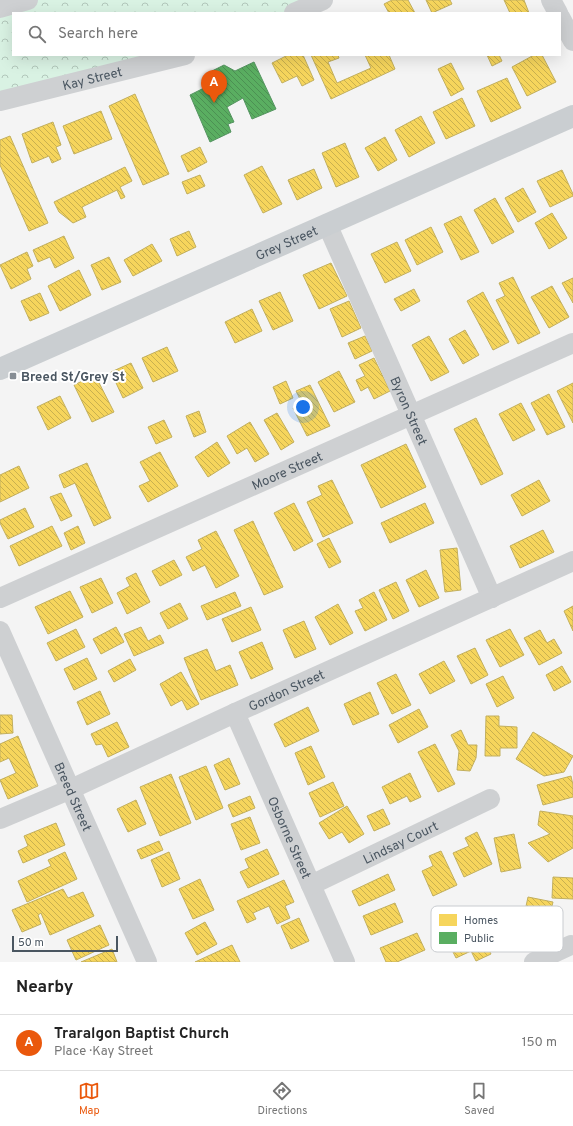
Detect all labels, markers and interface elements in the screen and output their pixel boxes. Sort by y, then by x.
search box [12,12,561,56]
icon: search [26,23,48,45]
text: Search here [58,25,138,44]
street label: Kay Street [61,65,124,95]
pin: A [201,70,227,103]
street label: Grey Street [254,224,321,265]
place label: Breed St/Grey St [21,370,125,386]
marker: Breed St/Grey St [8,371,18,381]
street label: Byron Street [385,375,430,448]
your location [293,397,313,417]
street label: Moore Street [250,449,326,495]
street label: Gordon Street [247,668,328,716]
street label: Breed Street [49,760,94,834]
street label: Osborne Street [263,795,313,882]
street label: Lindsay Court [361,819,441,869]
legend [431,906,563,952]
text: Homes [464,914,498,928]
text: Public [464,932,494,946]
scale bar [12,934,118,953]
text: 50 m [18,936,44,950]
text: Nearby [16,977,73,999]
text: Traralgon Baptist Church [54,1025,229,1044]
text: A [24,1035,34,1051]
text: 150 m [522,1035,557,1051]
text: Place · Kay Street [54,1044,153,1060]
tab: Map [78,1080,100,1118]
tab: Directions [257,1080,307,1118]
tab: Saved [464,1080,495,1118]

